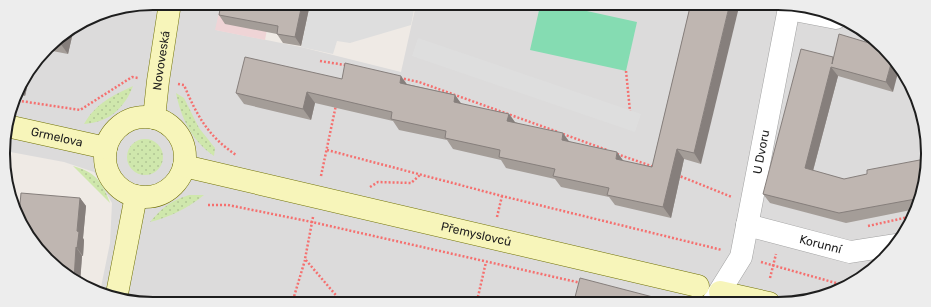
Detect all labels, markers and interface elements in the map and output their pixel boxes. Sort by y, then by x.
street label: Novoveská [150,30,173,91]
street label: Grmelova [29,125,84,150]
street label: U Dvoru [750,129,772,175]
street label: Přemyslovců [440,219,513,249]
street label: Korunní [798,232,844,257]

